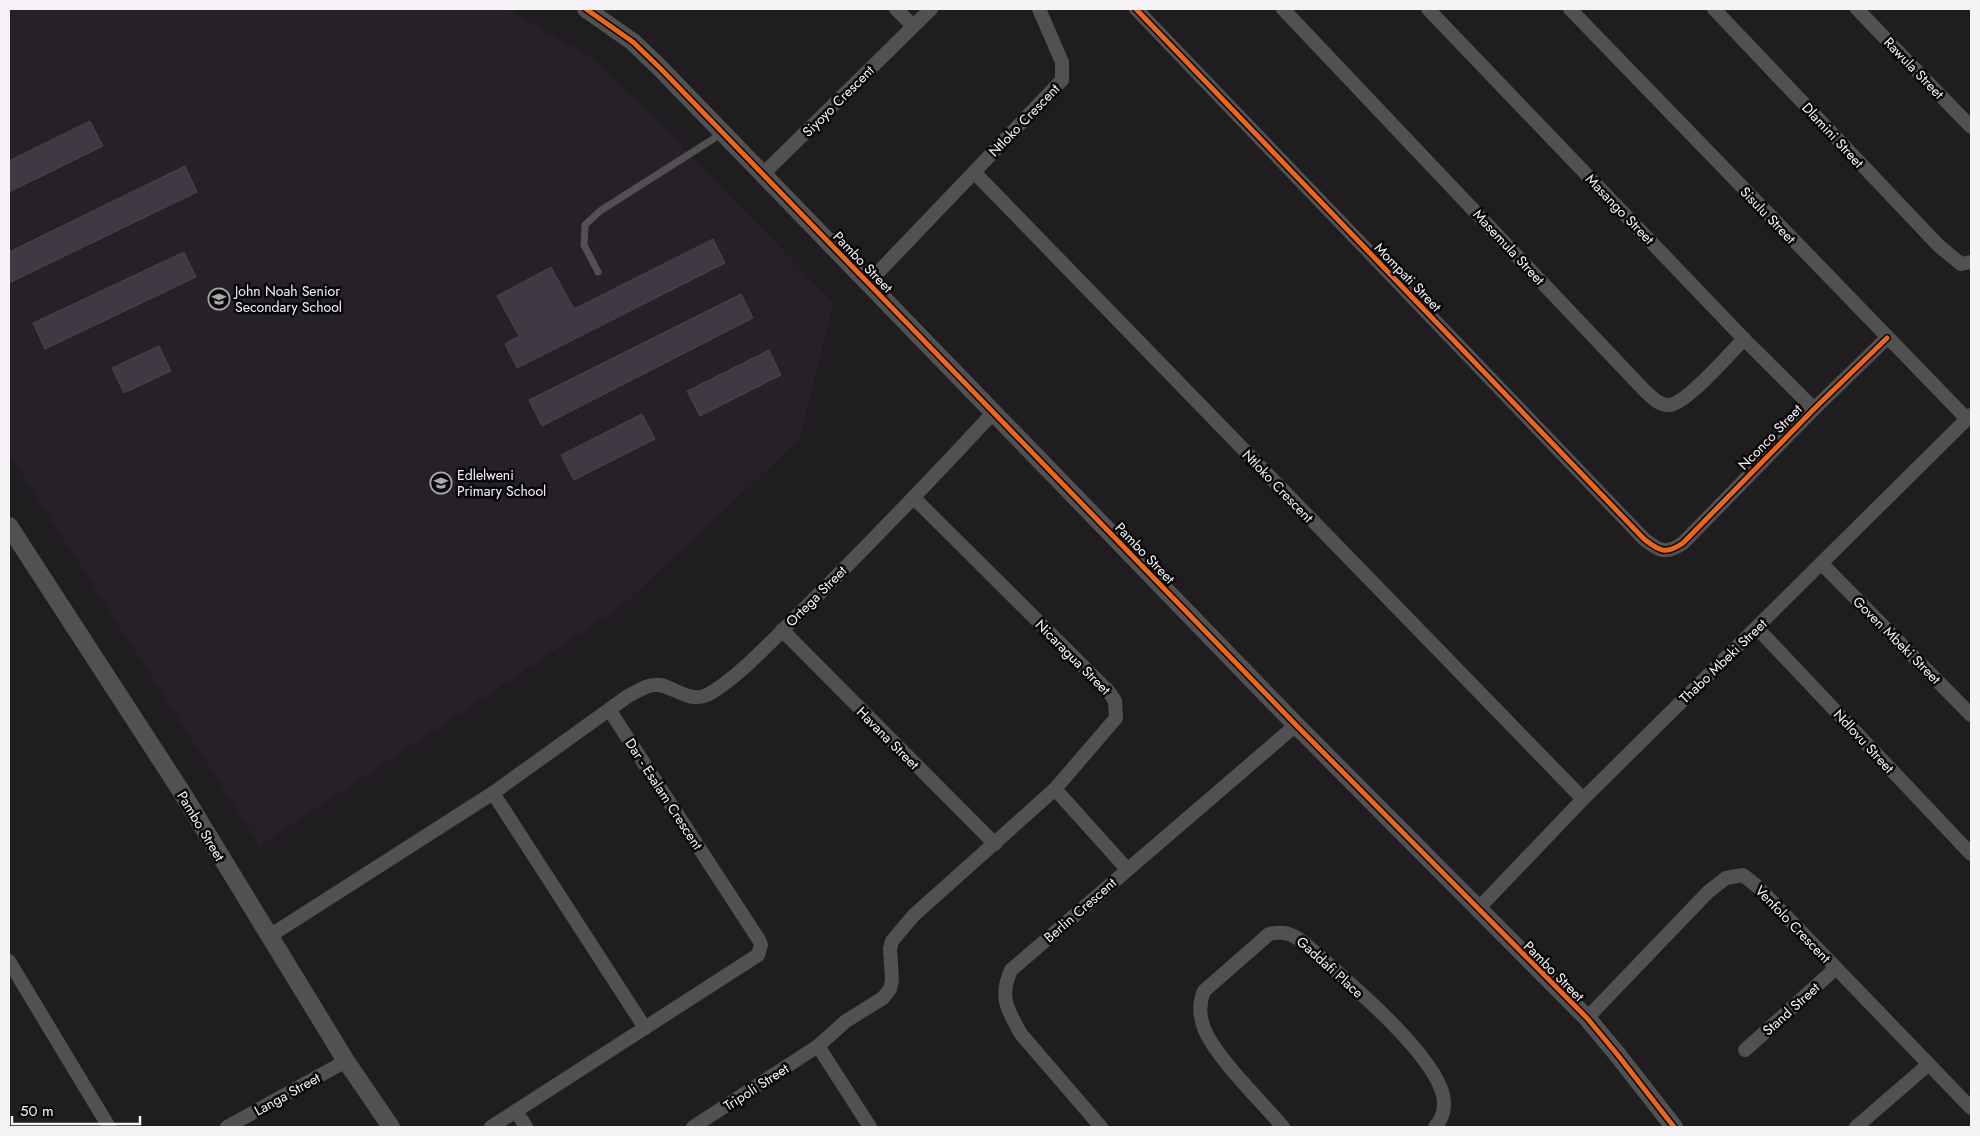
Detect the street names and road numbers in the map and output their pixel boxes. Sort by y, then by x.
street label: Rawula Street [1879,33,1949,104]
street label: Siyoyo Crescent [798,60,879,141]
street label: Ntloko Crescent [984,79,1064,161]
street label: Dlamini Street [1798,98,1869,172]
street label: Masango Street [1581,169,1659,249]
street label: Sisulu Street [1736,182,1801,248]
street label: Masemula Street [1469,205,1550,290]
street label: Pambo Street [829,227,898,298]
street label: Mompati Street [1370,238,1447,316]
street label: Nconco Street [1733,399,1807,474]
street label: Ntloko Crescent [1238,445,1318,527]
street label: Pambo Street [1111,518,1180,589]
street label: Ortega Street [781,561,851,631]
street label: Goven Mbeki Street [1849,592,1946,689]
street label: Thabo Mbeki Street [1675,614,1772,708]
street label: Nicaragua Street [1031,615,1116,700]
street label: Havana Street [852,702,924,774]
street label: Ndlovu Street [1829,705,1899,778]
street label: Dar - Esalam Crescent [620,734,708,854]
street label: Pambo Street [172,787,230,865]
street label: Berlin Crescent [1040,873,1121,947]
street label: Venfolo Crescent [1751,881,1836,968]
street label: Gaddafi Place [1292,932,1368,1002]
street label: Pambo Street [1519,936,1589,1006]
street label: Stand Street [1758,977,1824,1040]
street label: Tripoli Street [720,1058,793,1116]
street label: Langa Street [250,1067,324,1120]

